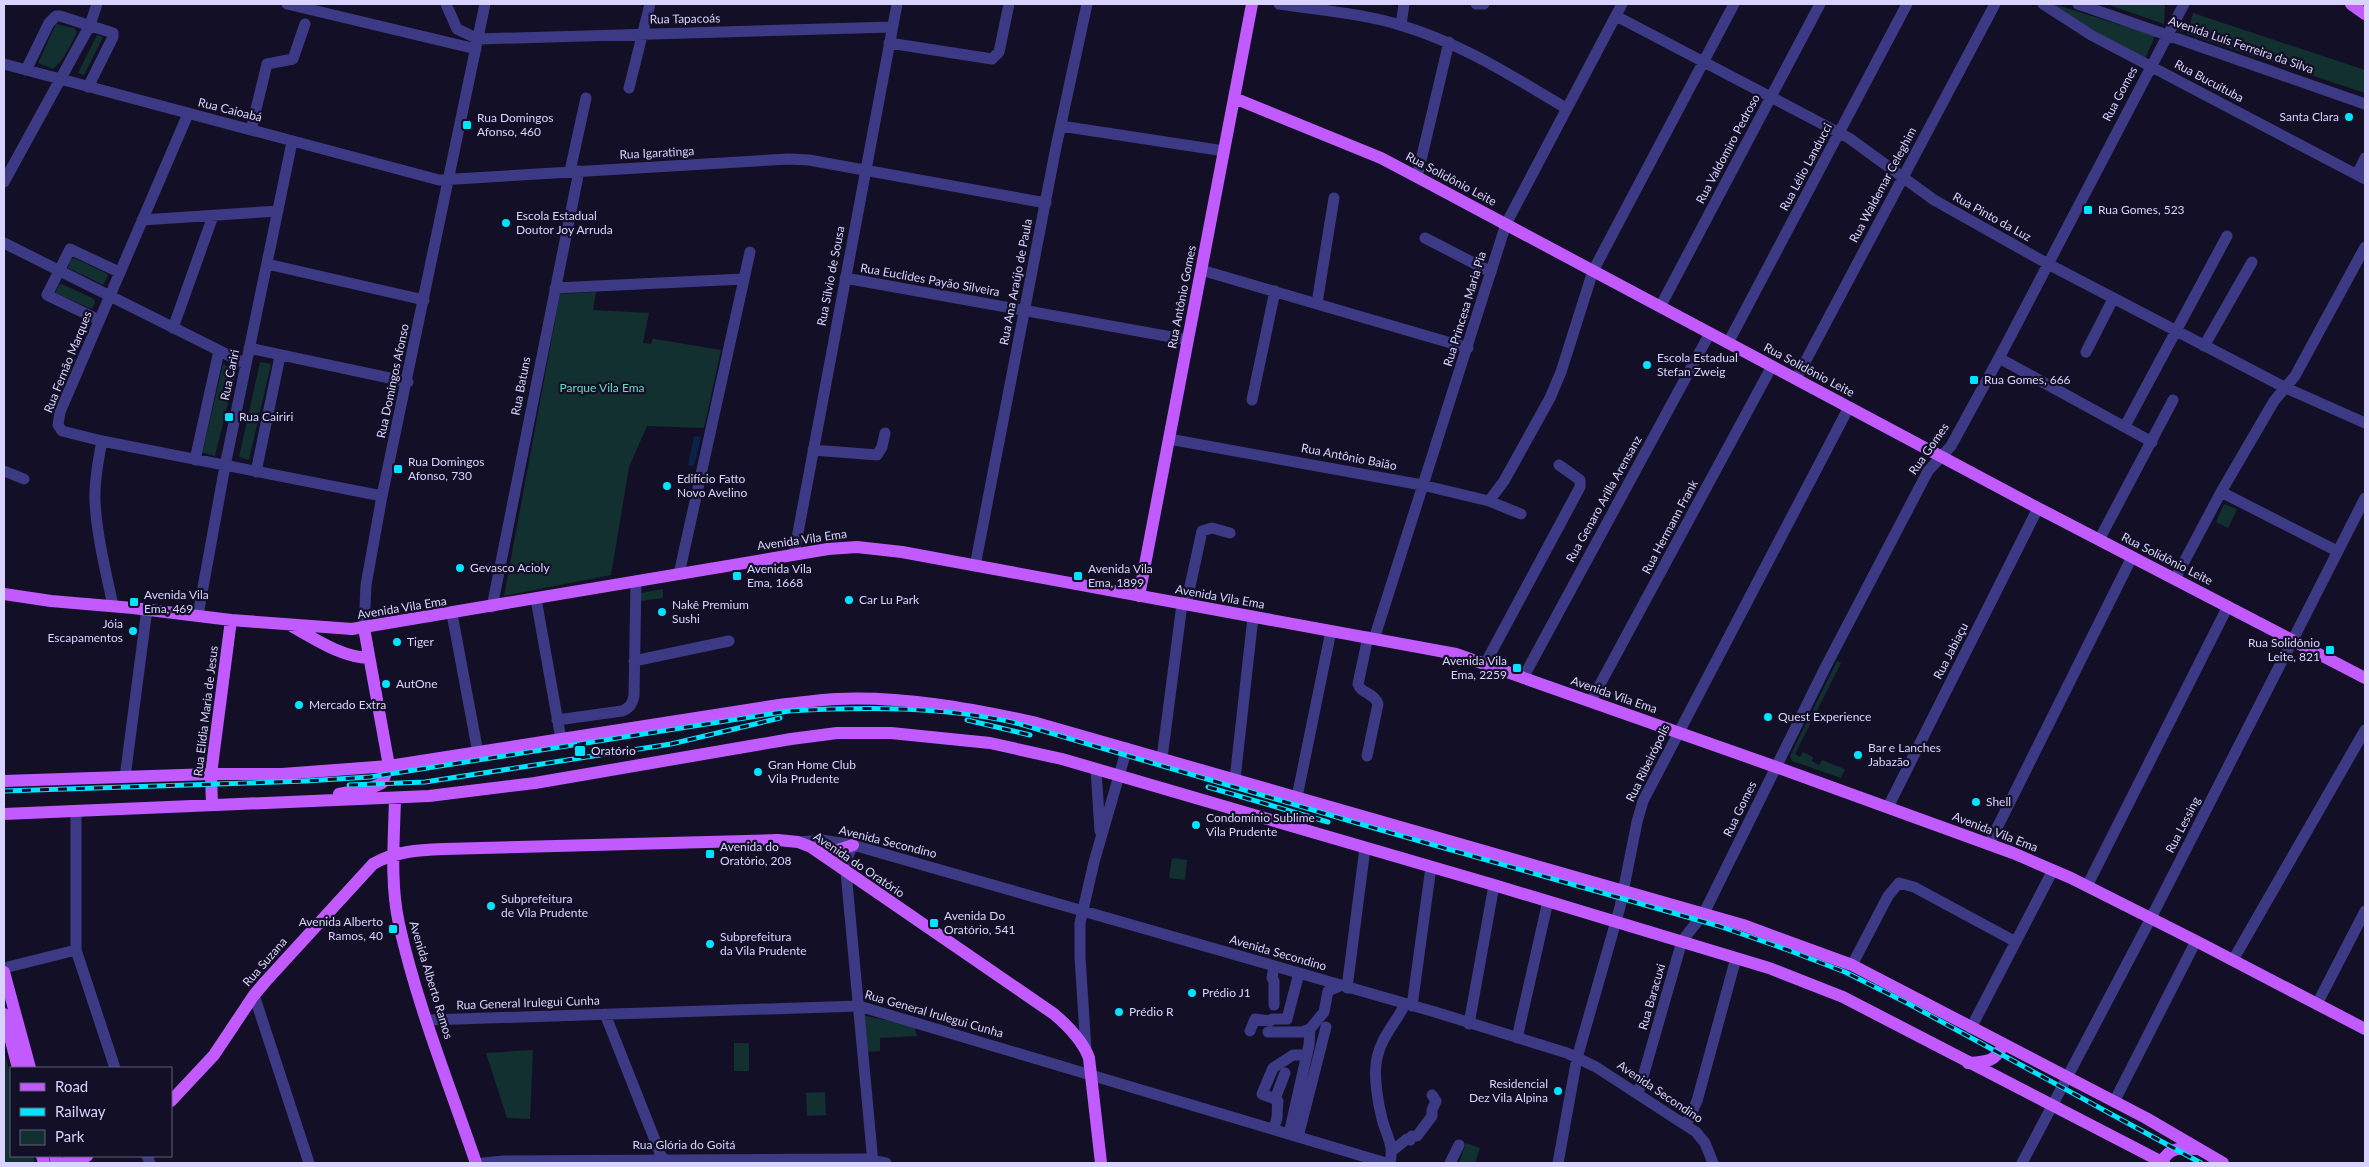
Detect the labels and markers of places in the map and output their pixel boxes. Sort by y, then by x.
place label: Santa Clara [2280,109,2339,124]
place label: Rua Domingos Afonso, 460 [477,110,553,139]
marker: Santa Clara [2343,111,2355,123]
marker: Rua Domingos Afonso, 460 [461,119,473,131]
place label: Rua Gomes, 523 [2098,202,2185,217]
marker: Rua Gomes, 523 [2082,204,2094,216]
place label: Escola Estadual Doutor Joy Arruda [516,208,613,237]
marker: Escola Estadual Doutor Joy Arruda [500,217,512,229]
place label: Escola Estadual Stefan Zweig [1657,350,1738,379]
marker: Escola Estadual Stefan Zweig [1641,359,1653,371]
place label: Rua Gomes, 666 [1984,372,2071,387]
marker: Rua Gomes, 666 [1968,374,1980,386]
place label: Rua Cairiri [239,409,293,424]
marker: Rua Cairiri [223,411,235,423]
place label: Rua Domingos Afonso, 730 [408,454,484,483]
marker: Rua Domingos Afonso, 730 [392,463,404,475]
place label: Edifício Fatto Novo Avelino [677,471,748,500]
marker: Edifício Fatto Novo Avelino [661,480,673,492]
place label: Gevasco Acioly [470,560,550,575]
place label: Avenida Vila Ema, 1668 [747,561,812,590]
place label: Avenida Vila Ema, 1899 [1088,561,1153,590]
marker: Gevasco Acioly [454,562,466,574]
marker: Avenida Vila Ema, 1668 [731,570,743,582]
marker: Avenida Vila Ema, 1899 [1072,570,1084,582]
place label: Avenida Vila Ema, 469 [144,587,209,616]
place label: Car Lu Park [859,592,920,607]
marker: Car Lu Park [843,594,855,606]
marker: Avenida Vila Ema, 469 [128,596,140,608]
place label: Nakê Premium Sushi [672,597,749,626]
marker: Nakê Premium Sushi [656,606,668,618]
place label: Jóia Escapamentos [47,616,123,645]
marker: Jóia Escapamentos [127,625,139,637]
place label: Tiger [407,634,434,649]
place label: Rua Solidônio Leite, 821 [2248,635,2320,664]
marker: Tiger [391,636,403,648]
marker: Rua Solidônio Leite, 821 [2324,644,2336,656]
place label: Avenida Vila Ema, 2259 [1442,653,1507,682]
marker: Avenida Vila Ema, 2259 [1511,662,1523,674]
place label: AutOne [396,676,437,691]
marker: AutOne [380,678,392,690]
place label: Mercado Extra [309,697,386,712]
marker: Mercado Extra [293,699,305,711]
place label: Quest Experience [1778,709,1871,724]
marker: Quest Experience [1762,711,1774,723]
place label: Bar e Lanches Jabazão [1868,740,1941,769]
place label: Oratório [591,743,636,758]
marker: Oratório [573,744,587,758]
marker: Bar e Lanches Jabazão [1852,749,1864,761]
place label: Gran Home Club Vila Prudente [768,757,856,786]
marker: Gran Home Club Vila Prudente [752,766,764,778]
place label: Shell [1986,794,2011,809]
marker: Shell [1970,796,1982,808]
place label: Condomínio Sublime Vila Prudente [1206,810,1315,839]
marker: Condomínio Sublime Vila Prudente [1190,819,1202,831]
place label: Avenida do Oratório, 208 [720,839,791,868]
marker: Avenida do Oratório, 208 [704,848,716,860]
place label: Subprefeitura de Vila Prudente [501,891,588,920]
marker: Subprefeitura de Vila Prudente [485,900,497,912]
place label: Avenida Do Oratório, 541 [944,908,1015,937]
place label: Avenida Alberto Ramos, 40 [299,914,383,943]
marker: Avenida Do Oratório, 541 [928,917,940,929]
marker: Avenida Alberto Ramos, 40 [387,923,399,935]
place label: Subprefeitura da Vila Prudente [720,929,807,958]
marker: Subprefeitura da Vila Prudente [704,938,716,950]
place label: Prédio J1 [1202,985,1251,1000]
marker: Prédio J1 [1186,987,1198,999]
place label: Prédio R [1129,1004,1174,1019]
marker: Prédio R [1113,1006,1125,1018]
place label: Residencial Dez Vila Alpina [1469,1076,1548,1105]
marker: Residencial Dez Vila Alpina [1552,1085,1564,1097]

